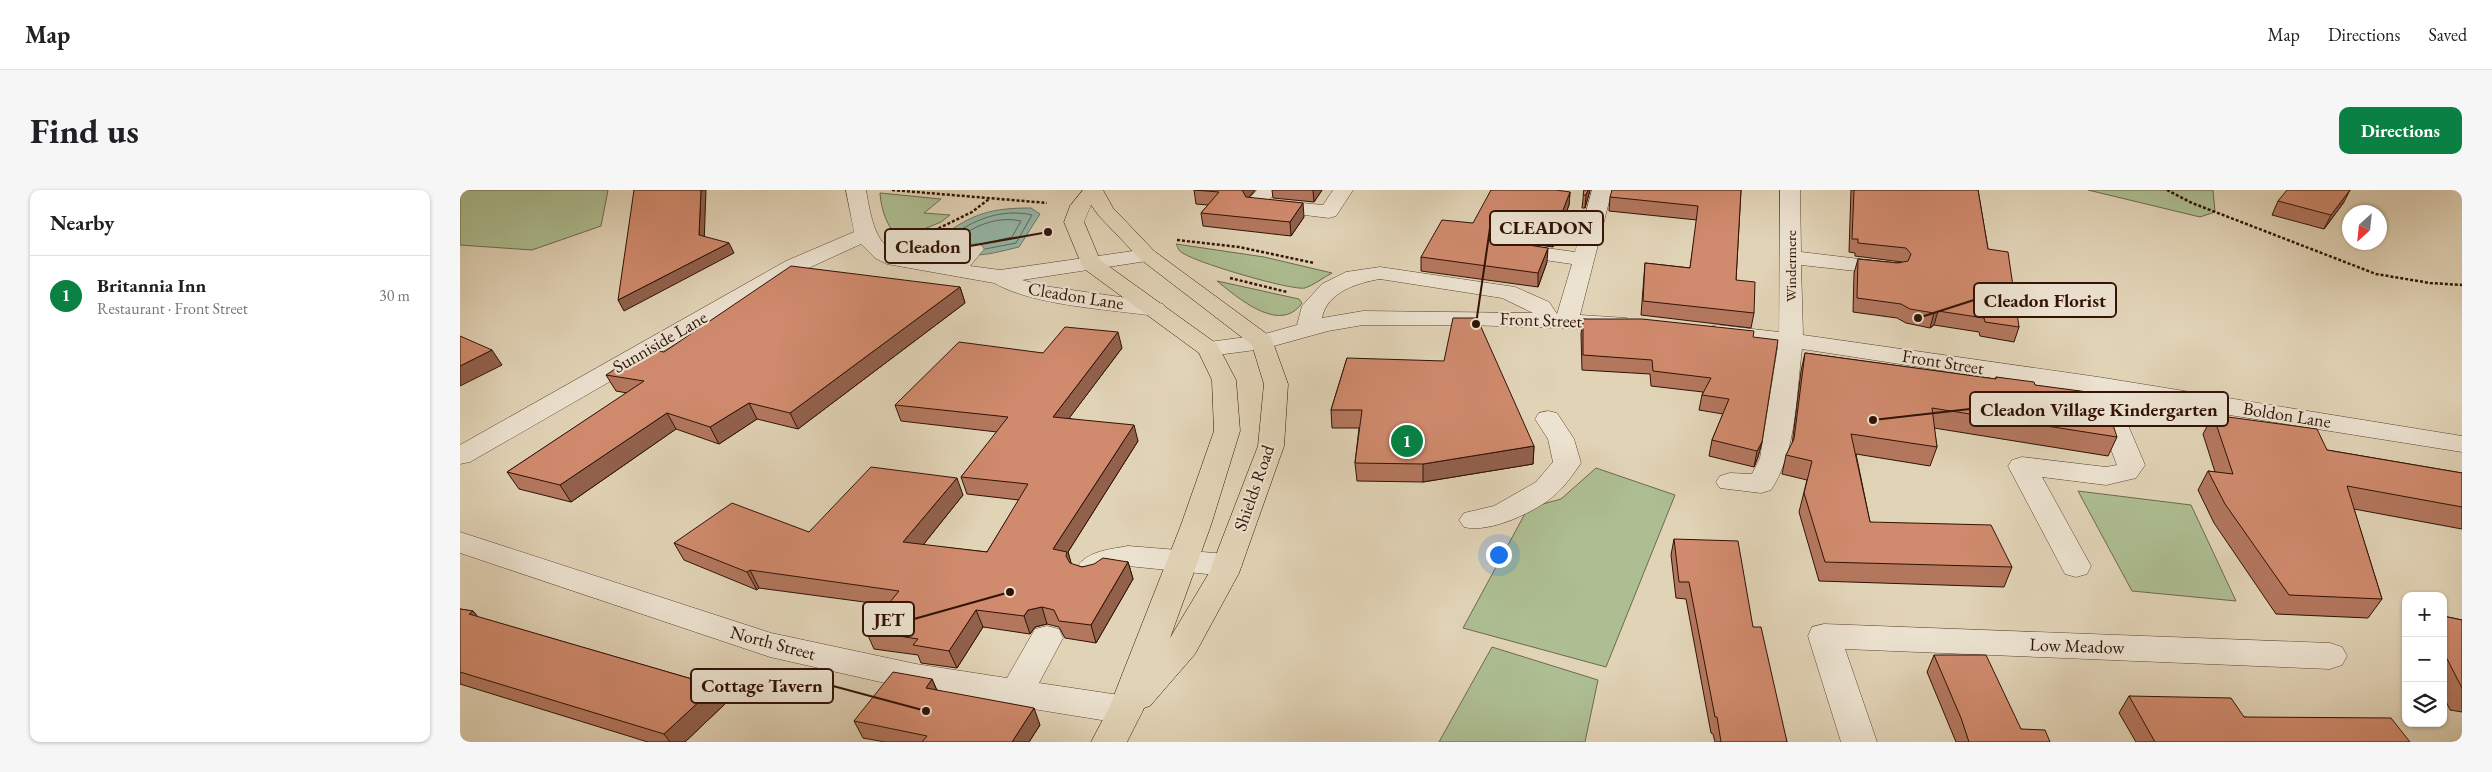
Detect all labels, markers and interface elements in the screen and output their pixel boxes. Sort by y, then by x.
text: Map [25,19,70,50]
text: Map [2268,23,2300,46]
text: Directions [2328,23,2400,46]
text: Saved [2428,23,2467,46]
button: Directions [2339,107,2462,154]
text: Find us [30,108,139,153]
north arrow [2342,205,2387,250]
text: Nearby [50,209,114,236]
callout: CLEADON [1490,211,1603,245]
text: CLEADON [1499,215,1593,240]
callout: Cleadon [885,229,970,263]
street label: Windermere [1781,230,1800,302]
text: Cleadon [895,234,961,259]
text: Britannia Inn [97,273,206,298]
street label: Cleadon Lane [1027,277,1126,314]
callout: Cleadon Florist [1974,283,2116,317]
text: 1 [62,285,70,306]
text: 30 m [379,285,410,306]
text: Cleadon Florist [1984,288,2106,313]
text: Restaurant · Front Street [97,298,248,319]
street label: Sunniside Lane [608,305,711,378]
street label: Front Street [1499,307,1583,332]
street label: Front Street [1901,344,1986,379]
callout: Cleadon Village Kindergarten [1970,392,2228,426]
street label: Boldon Lane [2241,396,2333,433]
text: Cleadon Village Kindergarten [1980,397,2218,422]
pin: 1 [1391,422,1423,460]
street label: Shields Road [1228,441,1279,534]
your location [1486,542,1512,568]
map controls [2402,592,2447,727]
button: + [2402,592,2447,637]
callout: JET [863,602,914,636]
text: JET [871,607,905,632]
street label: North Street [728,620,819,665]
street label: Low Meadow [2029,632,2126,659]
button: − [2402,637,2447,682]
callout: Cottage Tavern [691,669,833,703]
text: Cottage Tavern [701,673,823,698]
button: layers [2402,682,2447,727]

